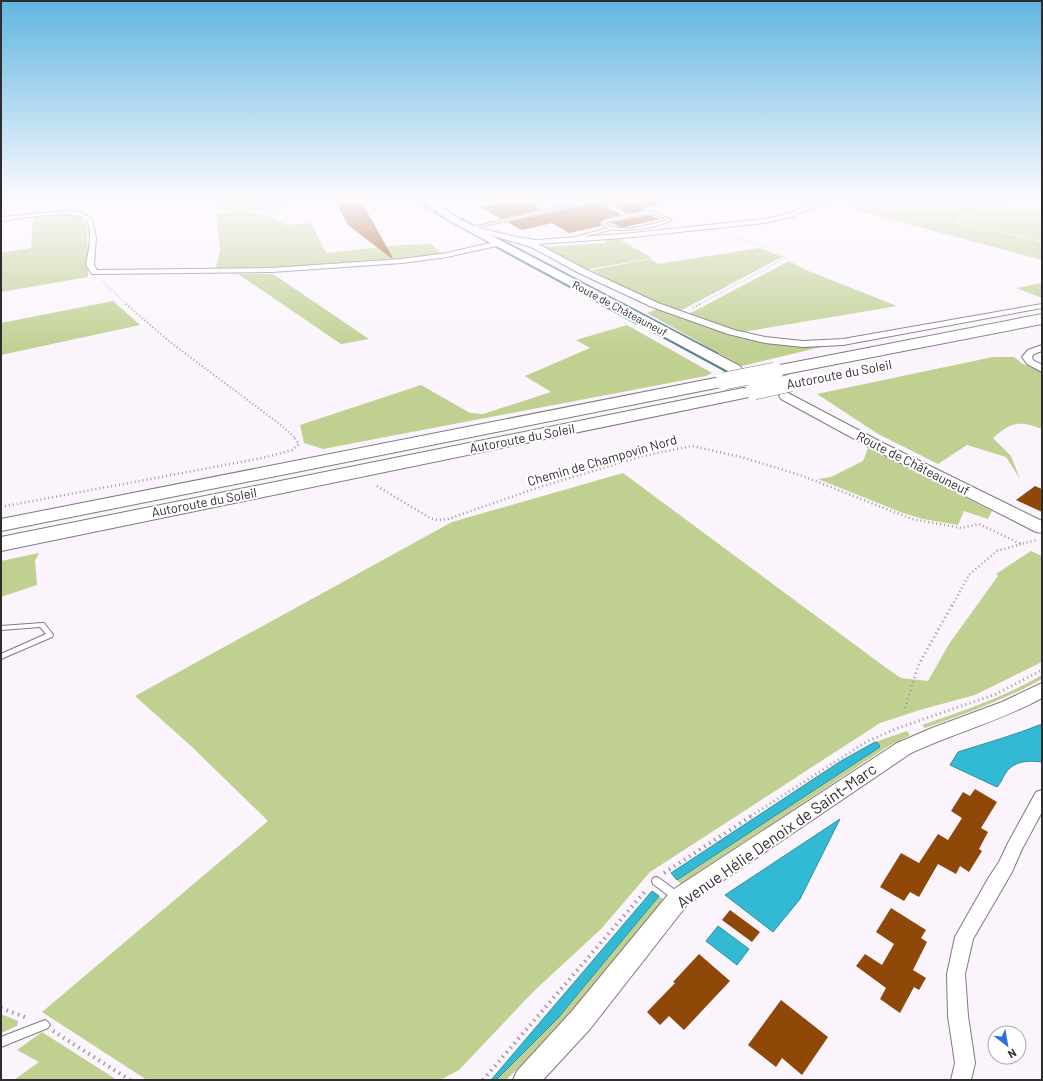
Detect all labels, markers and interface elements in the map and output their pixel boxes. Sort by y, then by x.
street label: Route de Châteauneuf [570,278,670,339]
street label: Autoroute du Soleil [785,356,893,392]
street label: Autoroute du Soleil [468,420,576,456]
street label: Route de Châteauneuf [854,428,972,499]
street label: Chemin de Champovin Nord [525,431,679,489]
street label: Autoroute du Soleil [150,484,258,520]
street label: Avenue Hélie Denoix de Saint-Marc [673,759,879,911]
north arrow [987,1025,1027,1065]
text: N [1006,1047,1019,1061]

